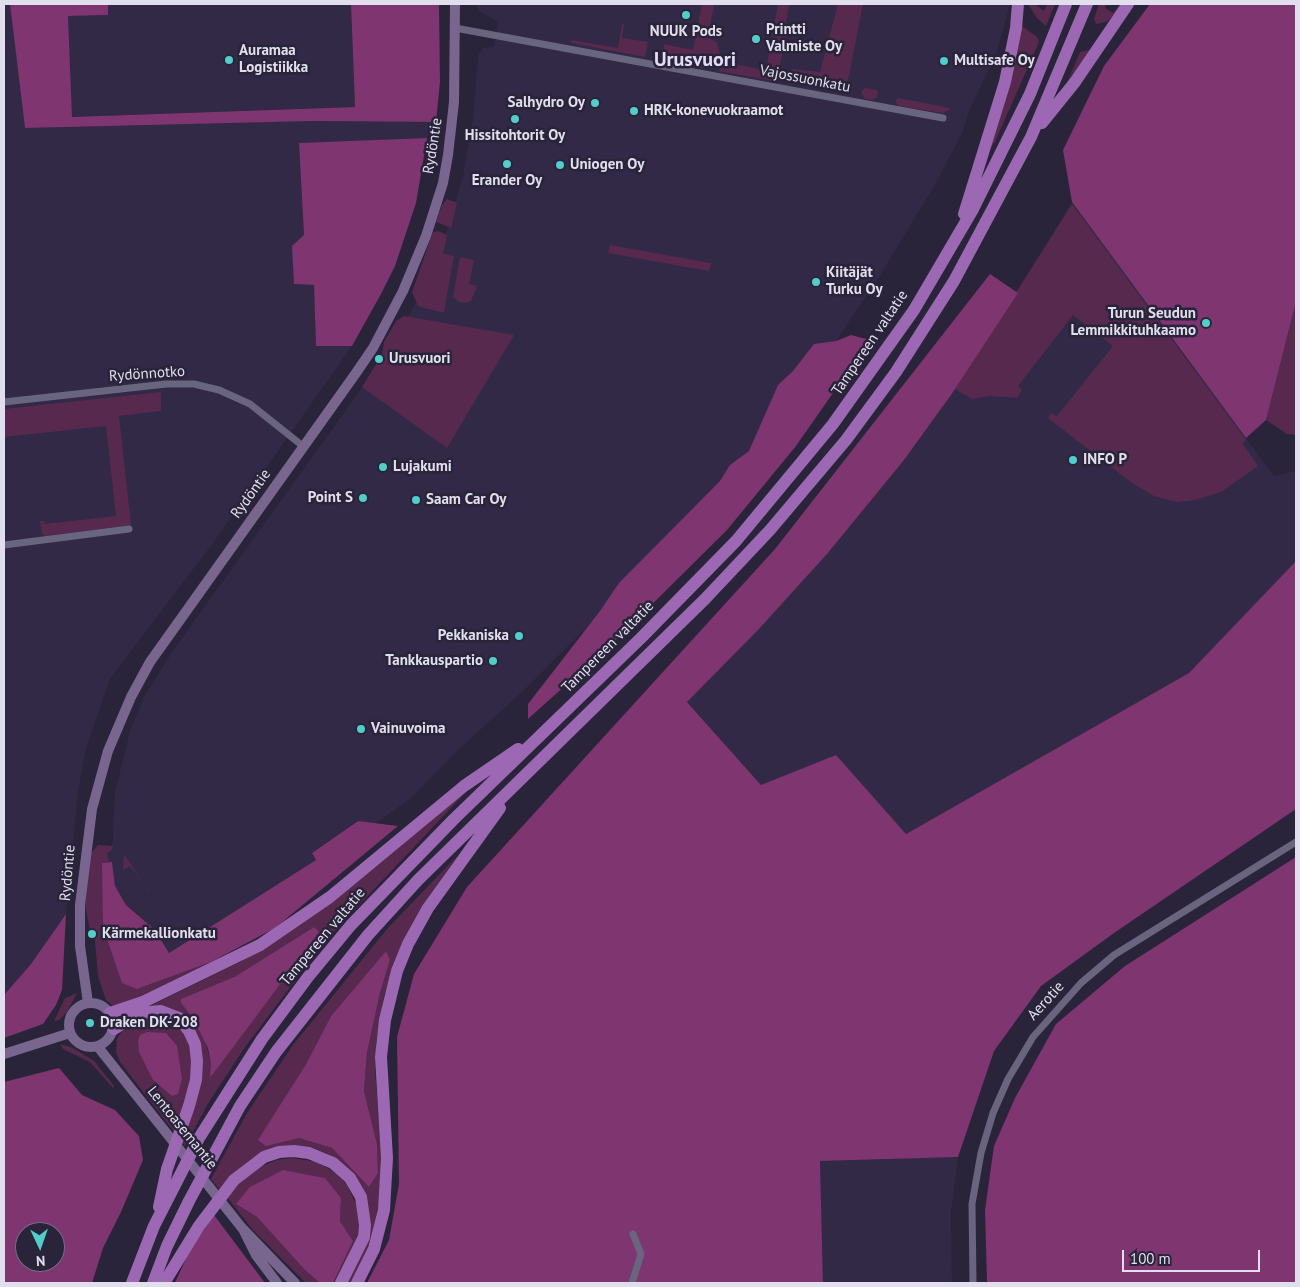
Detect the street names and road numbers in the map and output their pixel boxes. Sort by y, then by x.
street label: Vajossuonkatu [758,61,852,97]
street label: Rydöntie [420,117,446,175]
street label: Tampereen valtatie [828,287,912,399]
street label: Rydönnotko [108,362,186,386]
street label: Rydöntie [227,466,275,522]
street label: Tampereen valtatie [558,597,658,697]
street label: Rydöntie [57,844,79,902]
street label: Tampereen valtatie [277,884,369,990]
street label: Aerotie [1024,978,1068,1024]
street label: Lentoasemantie [143,1083,221,1173]

